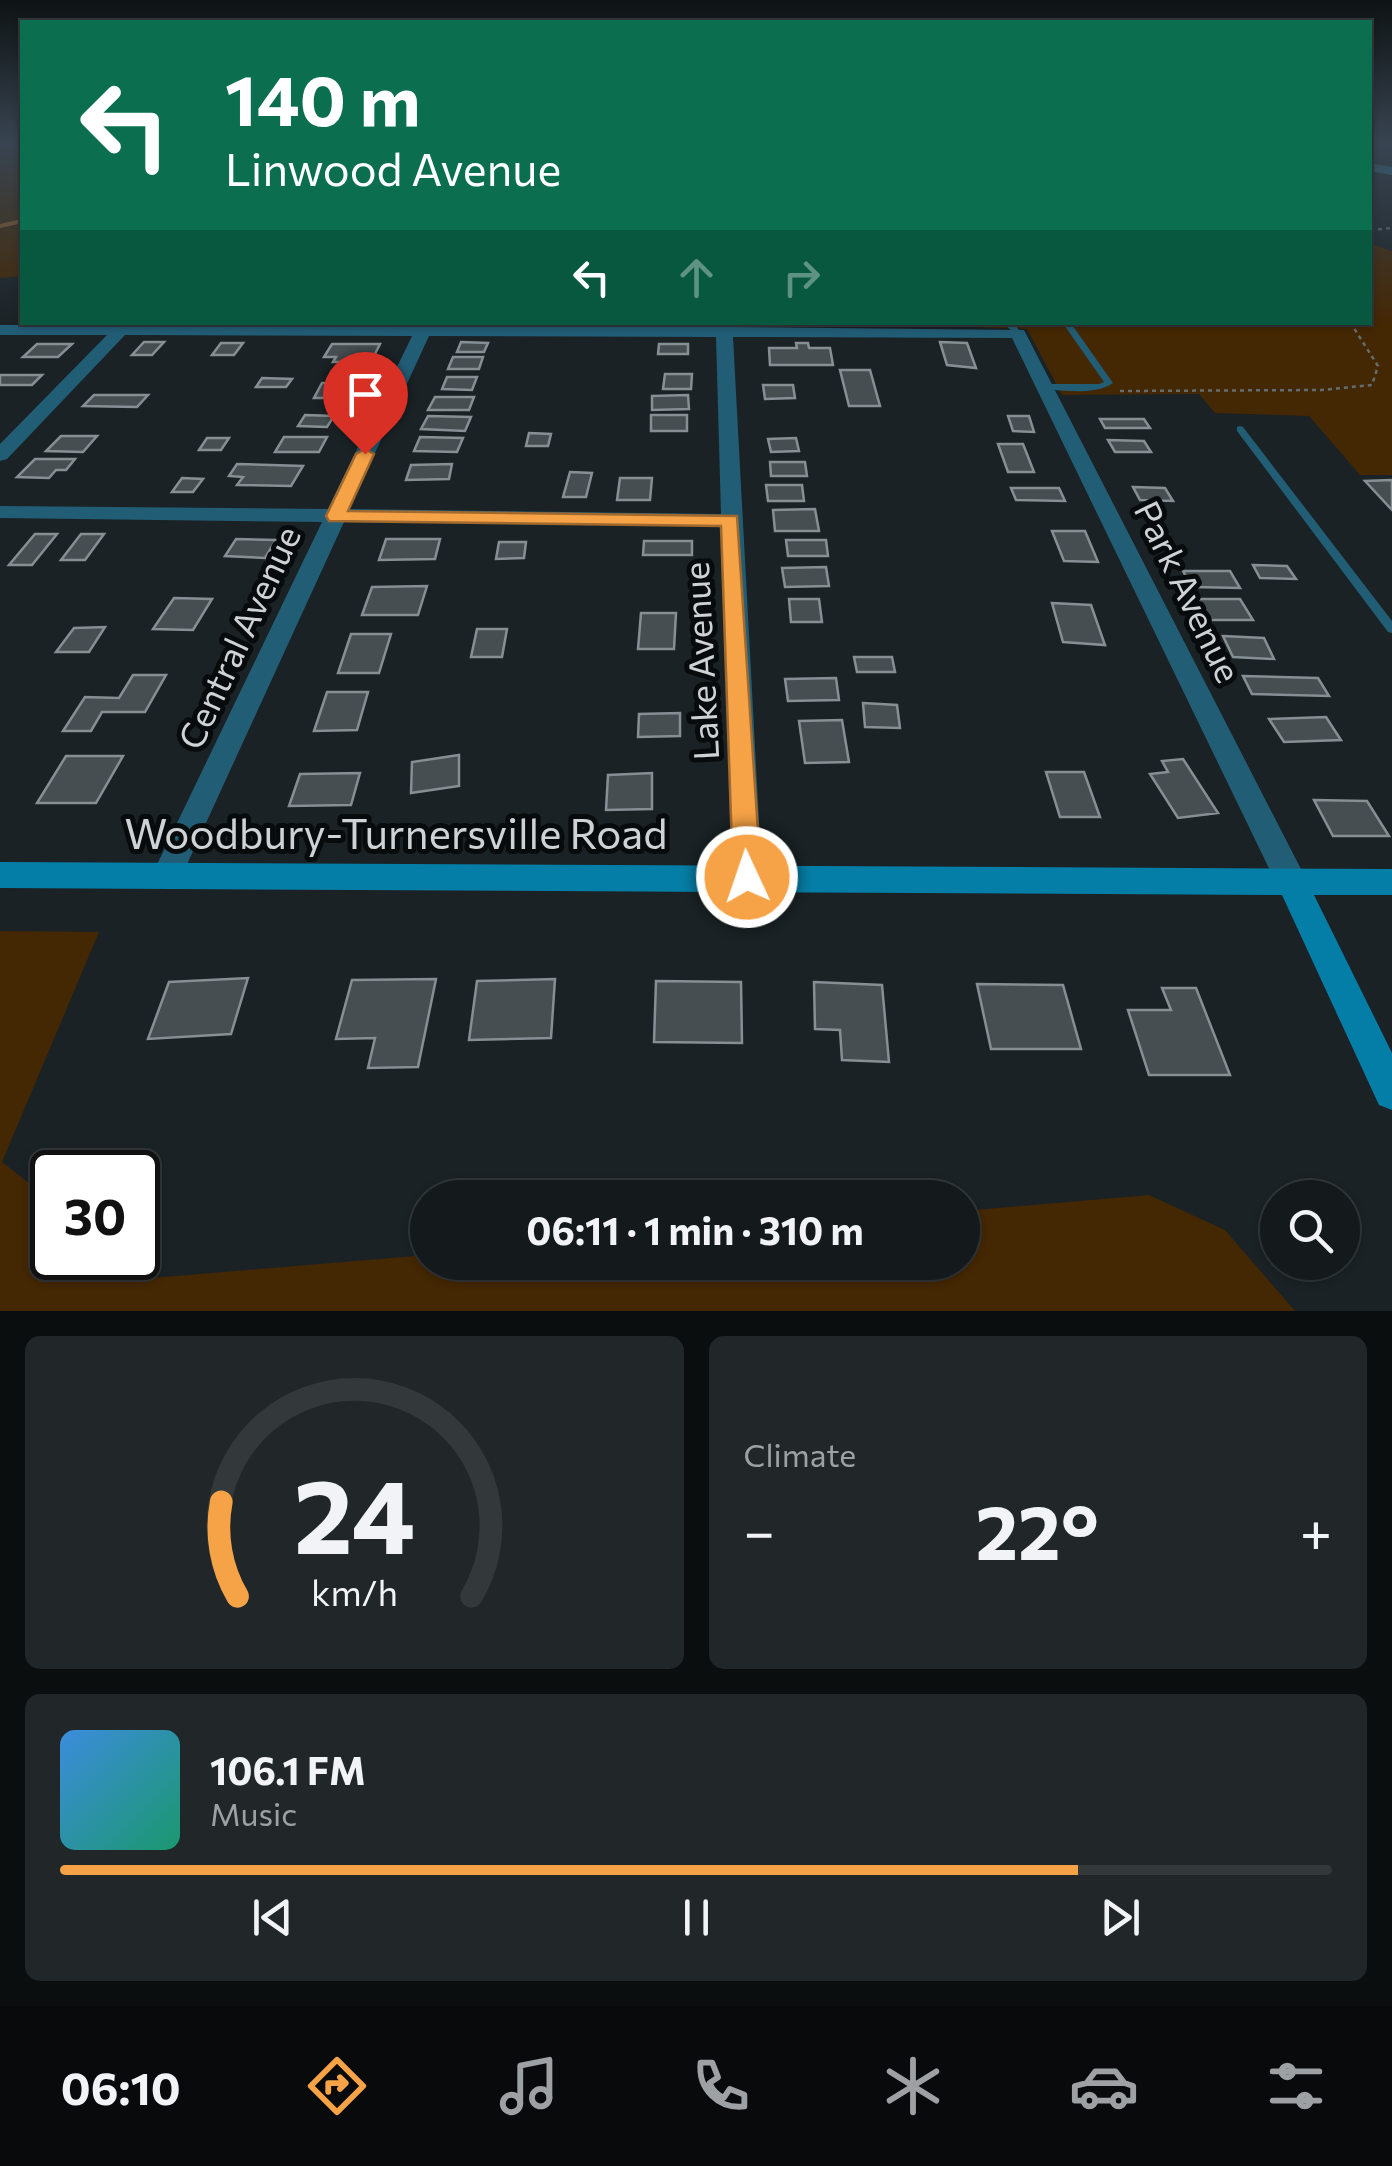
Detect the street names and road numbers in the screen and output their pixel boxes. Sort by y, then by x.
street label: Park Avenue [1127,493,1252,689]
street label: Central Avenue [167,519,308,755]
street label: Lake Avenue [673,561,726,761]
street label: Woodbury-Turnersville Road [124,806,668,858]

